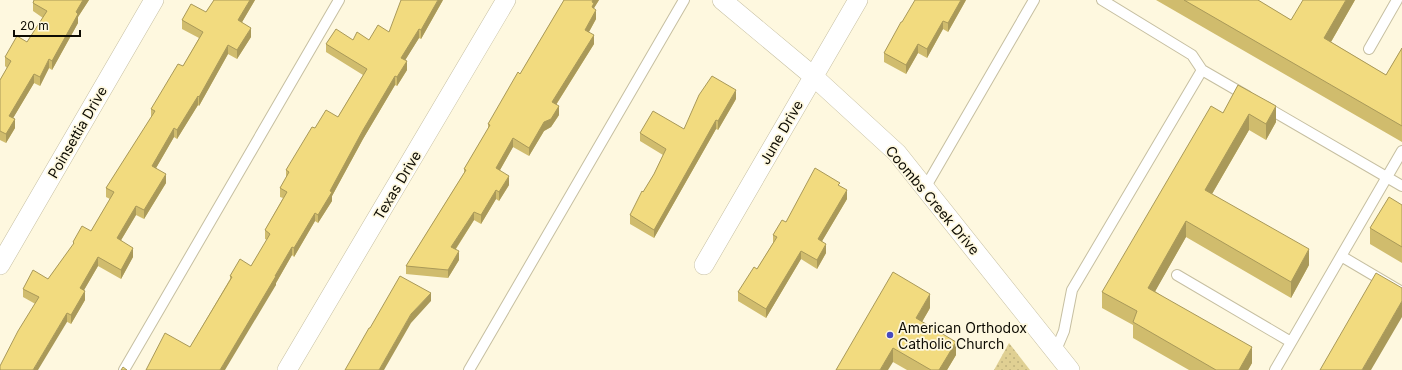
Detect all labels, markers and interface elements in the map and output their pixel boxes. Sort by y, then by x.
scale bar [14,12,80,38]
text: 20 m [20,18,49,33]
street label: Poinsettia Drive [44,83,110,181]
street label: June Drive [756,97,806,167]
street label: Coombs Creek Drive [882,142,984,258]
street label: Texas Drive [370,147,424,223]
place label: American Orthodox Catholic Church [898,319,1027,352]
marker: American Orthodox Catholic Church [885,330,895,340]

